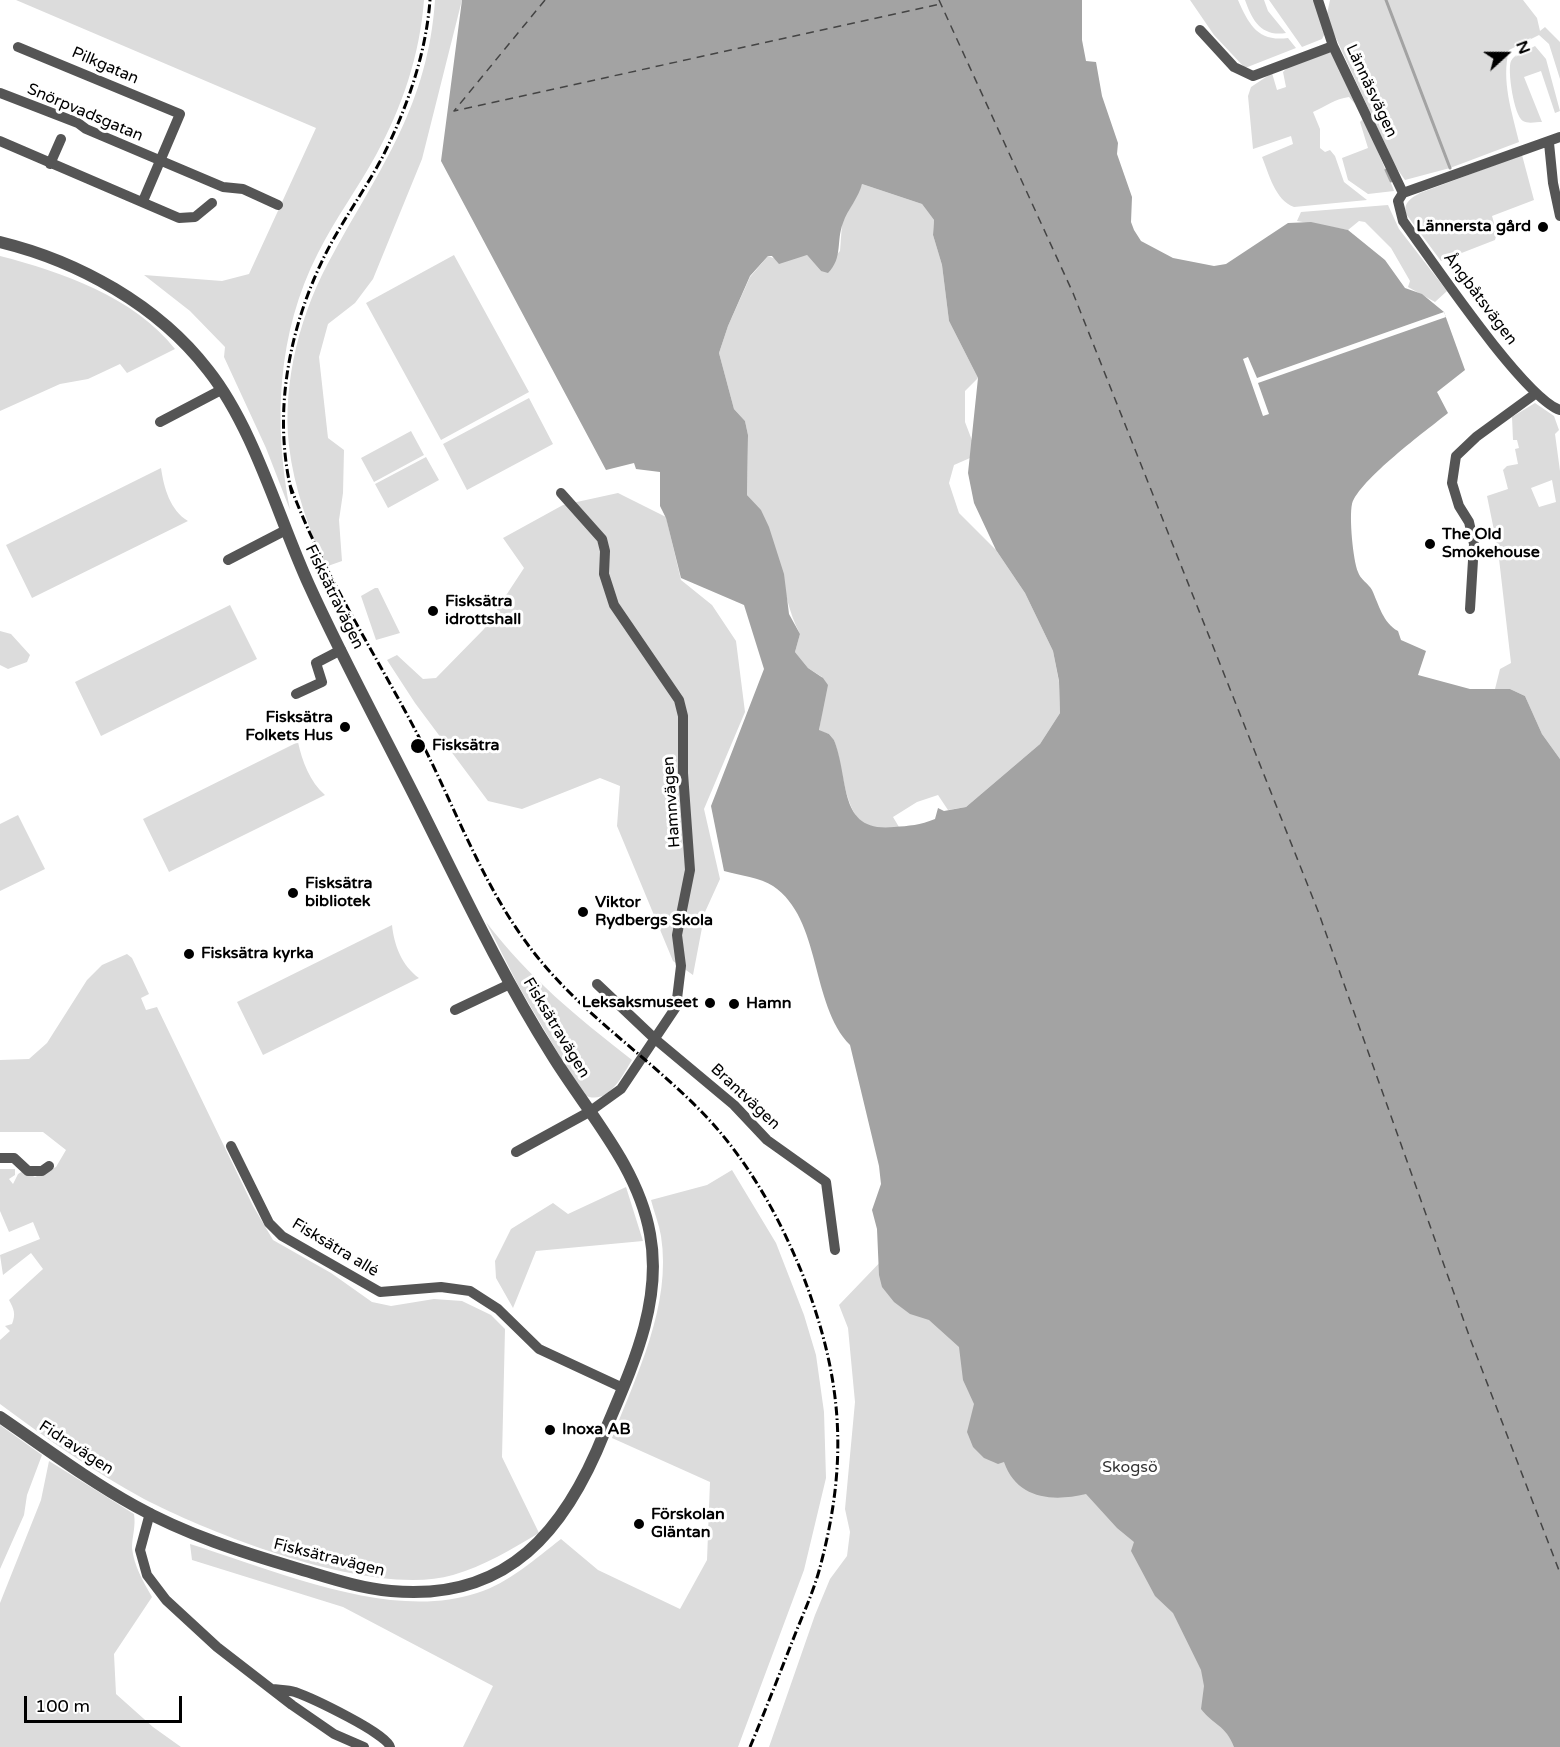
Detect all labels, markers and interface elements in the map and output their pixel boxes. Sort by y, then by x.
north arrow [1476,24,1536,84]
text: N [1511,38,1534,57]
street label: Lännäsvägen [1341,41,1401,141]
street label: Pilkgatan [69,43,141,89]
street label: Snörpvadsgatan [24,80,146,146]
place label: Lännersta gård [1416,217,1531,237]
marker: Lännersta gård [1536,220,1550,234]
street label: Ångbåtsvägen [1439,249,1521,349]
place label: The Old Smokehouse [1442,525,1540,563]
marker: The Old Smokehouse [1423,537,1437,551]
street label: Fisksätravägen [300,542,368,652]
place label: Fisksätra idrottshall [445,592,521,630]
marker: Fisksätra idrottshall [426,604,440,618]
place label: Fisksätra Folkets Hus [245,708,333,746]
marker: Fisksätra Folkets Hus [338,720,352,734]
place label: Fisksätra [432,736,500,756]
marker: Fisksätra [409,737,427,755]
street label: Hamnvägen [659,756,685,848]
place label: Fisksätra bibliotek [305,874,373,912]
marker: Fisksätra bibliotek [286,886,300,900]
place label: Viktor Rydbergs Skola [595,893,713,931]
marker: Viktor Rydbergs Skola [576,905,590,919]
place label: Fisksätra kyrka [201,944,314,964]
marker: Fisksätra kyrka [182,947,196,961]
street label: Fisksätravägen [518,974,594,1082]
place label: Leksaksmuseet [582,993,698,1013]
place label: Hamn [746,994,792,1014]
marker: Leksaksmuseet [703,996,717,1010]
marker: Hamn [727,997,741,1011]
street label: Brantvägen [706,1060,784,1134]
street label: Fisksätra allé [288,1215,382,1281]
street label: Fidravägen [35,1417,117,1479]
place label: Inoxa AB [562,1420,630,1440]
marker: Inoxa AB [543,1423,557,1437]
park label: Skogsö [1102,1458,1158,1478]
place label: Förskolan Gläntan [651,1505,725,1543]
marker: Förskolan Gläntan [632,1517,646,1531]
street label: Fisksätravägen [272,1535,386,1581]
scale bar [27,1684,184,1722]
text: 100 m [35,1695,90,1717]

